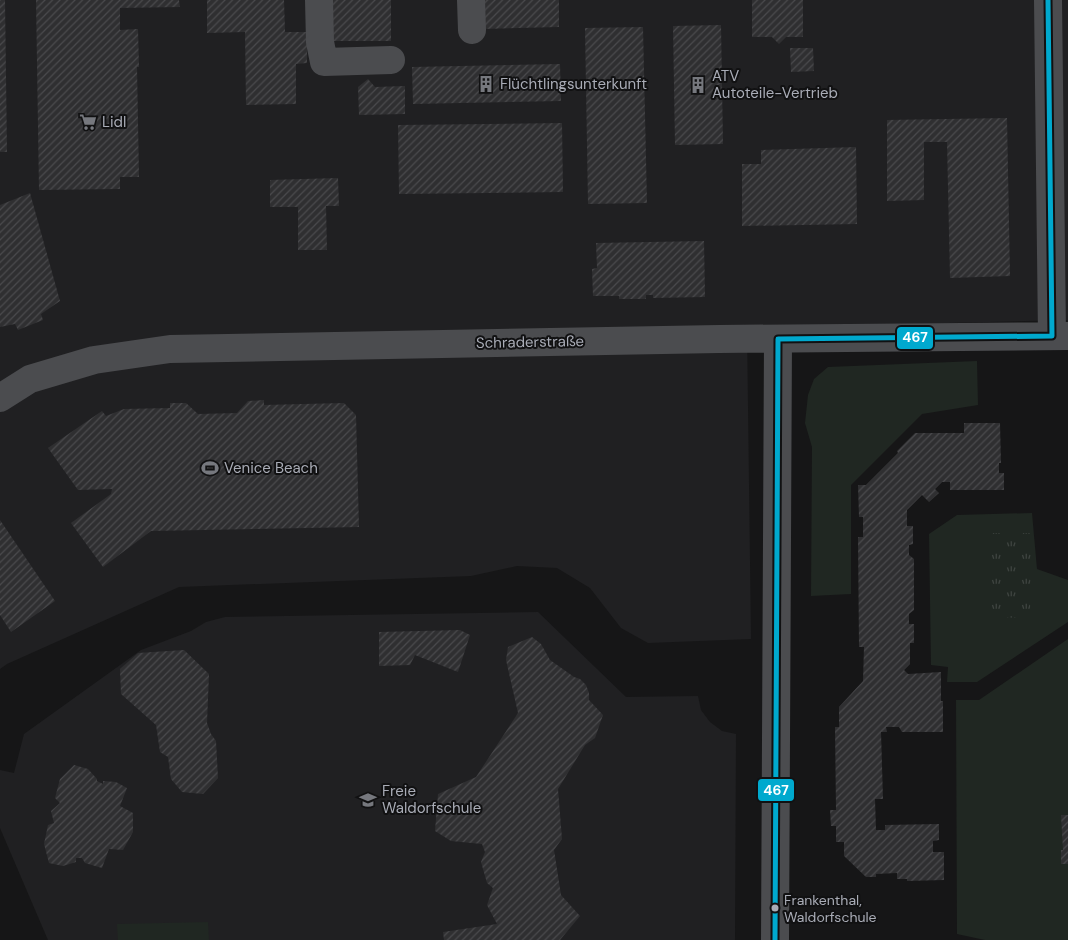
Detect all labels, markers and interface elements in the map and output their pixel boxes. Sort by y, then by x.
place label: ATV Autoteile-Vertrieb [712,66,838,103]
building icon: Flüchtlingsunterkunft [476,74,496,94]
place label: Flüchtlingsunterkunft [500,74,647,94]
building icon: ATV Autoteile-Vertrieb [688,75,708,95]
supermarket icon: Lidl [78,112,98,132]
place label: Lidl [102,112,126,132]
line badge: 467 [896,326,934,350]
text: 467 [902,328,928,346]
street label: Schraderstraße [476,331,584,353]
sports icon: Venice Beach [200,458,220,478]
place label: Venice Beach [224,458,318,478]
line badge: 467 [757,778,795,802]
place label: Freie Waldorfschule [382,781,481,818]
text: 467 [763,781,789,799]
school or university icon: Freie Waldorfschule [358,790,378,810]
place label: Frankenthal, Waldorfschule [784,891,877,926]
marker: Frankenthal, Waldorfschule [770,903,780,913]

